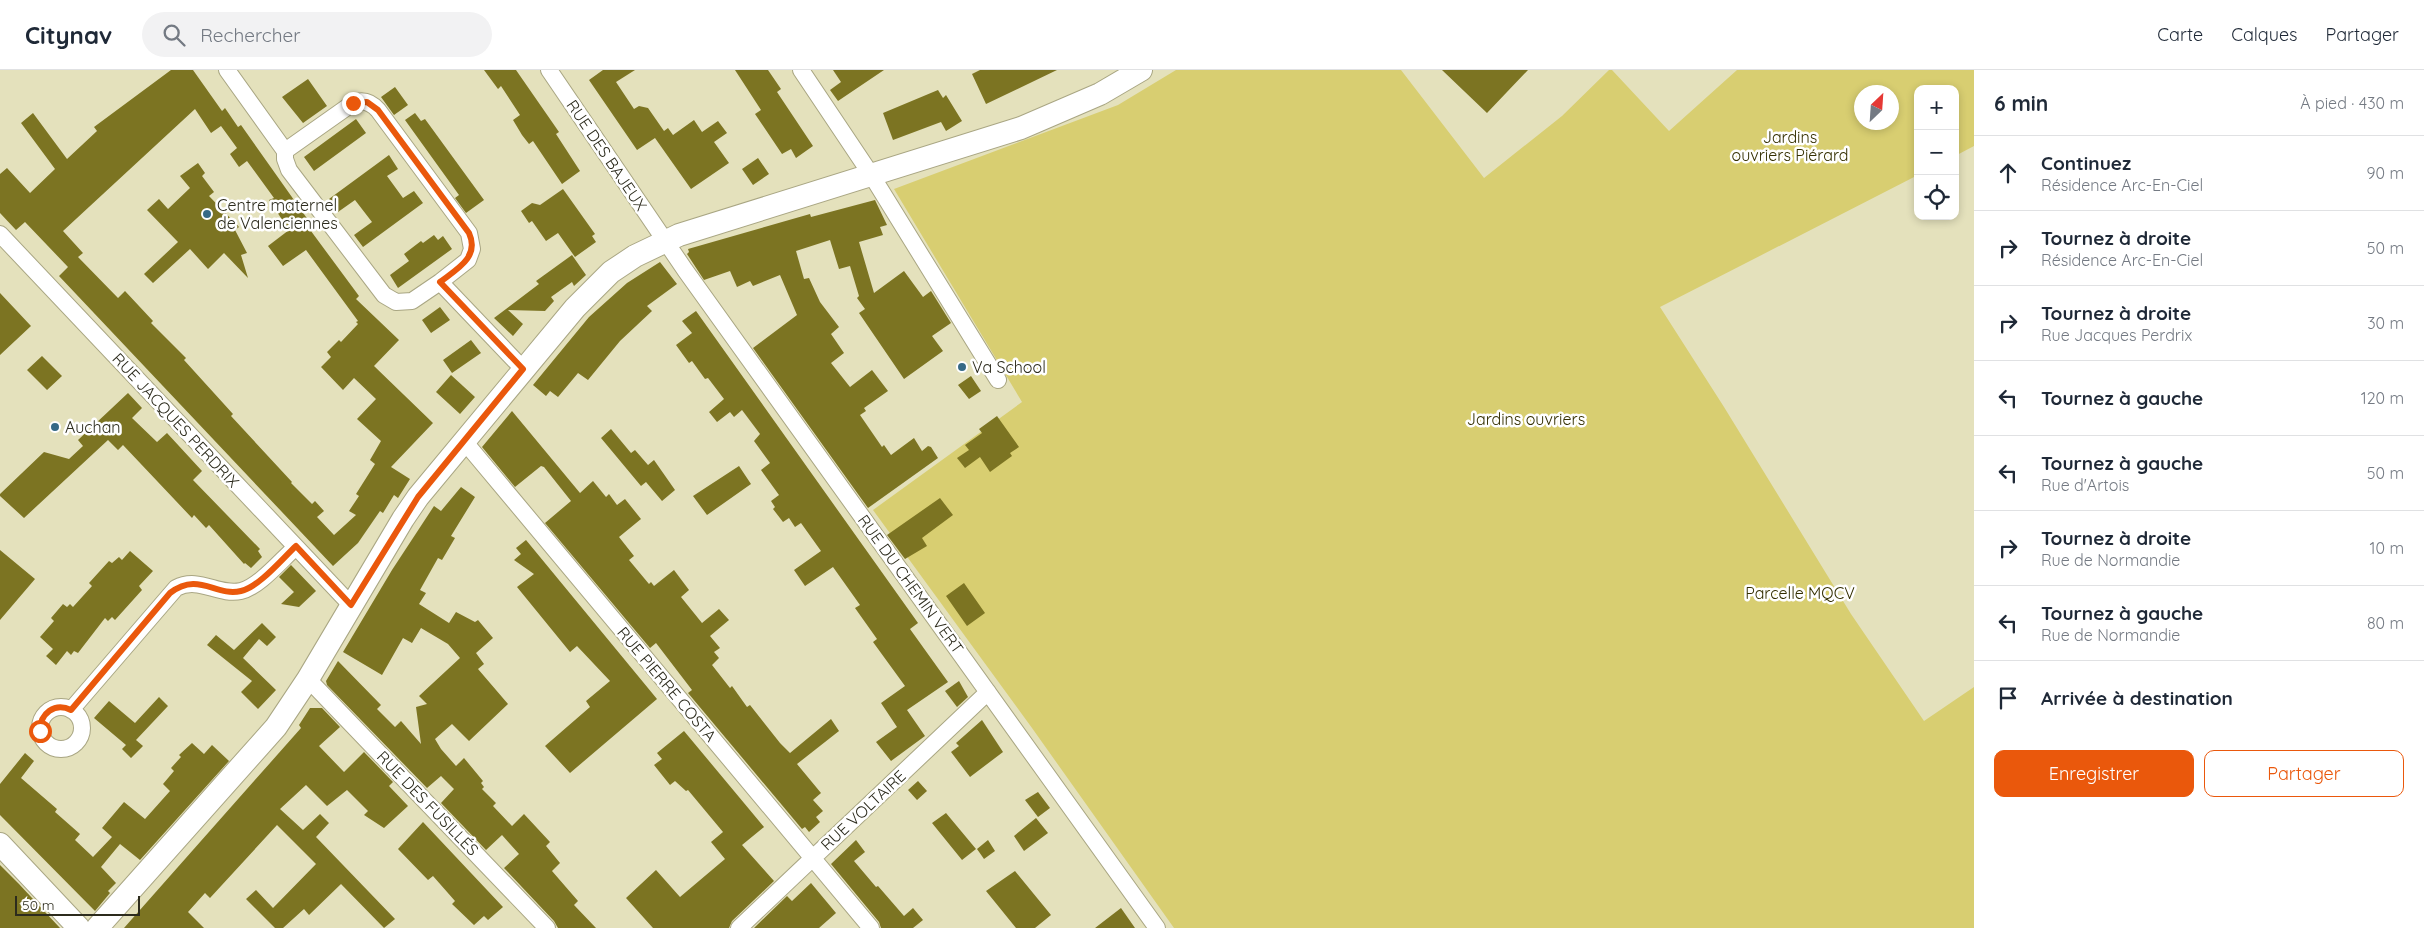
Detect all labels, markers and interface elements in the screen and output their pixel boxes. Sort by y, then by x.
search box [142,12,492,57]
text: Citynav [25,20,112,50]
icon: search [160,21,188,49]
text: Rechercher [200,23,301,47]
text: Carte [2157,23,2203,46]
text: Calques [2231,23,2298,46]
text: Partager [2326,23,2399,46]
north arrow [1854,85,1899,130]
map controls [1914,85,1959,220]
button: + [1914,85,1959,130]
text: 6 min [1994,90,2048,116]
route end [342,92,365,115]
text: À pied · 430 m [2300,93,2404,113]
street label: RUE DES BAJEUX [563,96,652,214]
park label: Jardins ouvriers Piérard [1731,127,1849,165]
button: − [1914,130,1959,175]
text: Continuez [2041,151,2131,175]
icon: ahead [1994,159,2022,187]
text: 90 m [2367,163,2404,183]
button: locate [1914,175,1959,220]
text: Résidence Arc-En-Ciel [2041,175,2203,195]
place label: Centre maternel de Valenciennes [217,195,338,233]
marker: Centre maternel de Valenciennes [201,208,213,220]
text: Tournez à droite [2041,226,2191,250]
icon: right [1994,234,2022,262]
text: 50 m [2367,238,2404,258]
text: Résidence Arc-En-Ciel [2041,250,2203,270]
text: Tournez à droite [2041,301,2191,325]
icon: right [1994,309,2022,337]
text: 30 m [2367,313,2404,333]
text: Rue Jacques Perdrix [2041,325,2192,345]
street label: RUE JACQUES PERDRIX [108,349,244,492]
place label: Va School [972,357,1046,377]
marker: Va School [956,361,968,373]
icon: left [1994,384,2022,412]
text: Tournez à gauche [2041,386,2203,410]
text: 120 m [2361,388,2404,408]
park label: Jardins ouvriers [1467,409,1585,429]
place label: Auchan [65,417,121,437]
marker: Auchan [49,421,61,433]
text: Tournez à gauche [2041,451,2203,475]
icon: left [1994,459,2022,487]
text: 50 m [2367,463,2404,483]
text: Rue d'Artois [2041,475,2129,495]
street label: RUE DU CHEMIN VERT [854,511,968,658]
text: Tournez à droite [2041,526,2191,550]
icon: right [1994,534,2022,562]
text: 10 m [2370,538,2404,558]
text: Rue de Normandie [2041,550,2180,570]
park label: Parcelle MQCV [1745,583,1855,603]
text: Tournez à gauche [2041,601,2203,625]
icon: left [1994,609,2022,637]
text: 80 m [2367,613,2404,633]
street label: RUE PIERRE COSTA [613,622,721,746]
text: Rue de Normandie [2041,625,2180,645]
icon: arrive [1994,684,2022,712]
text: Arrivée à destination [2041,686,2233,710]
route start [29,720,52,743]
street label: RUE DES FUSILLÉS [373,746,483,860]
button: Enregistrer [1994,750,2194,797]
button: Partager [2204,750,2404,797]
street label: RUE VOLTAIRE [816,766,910,854]
scale bar [15,893,140,916]
text: 50 m [22,896,55,914]

